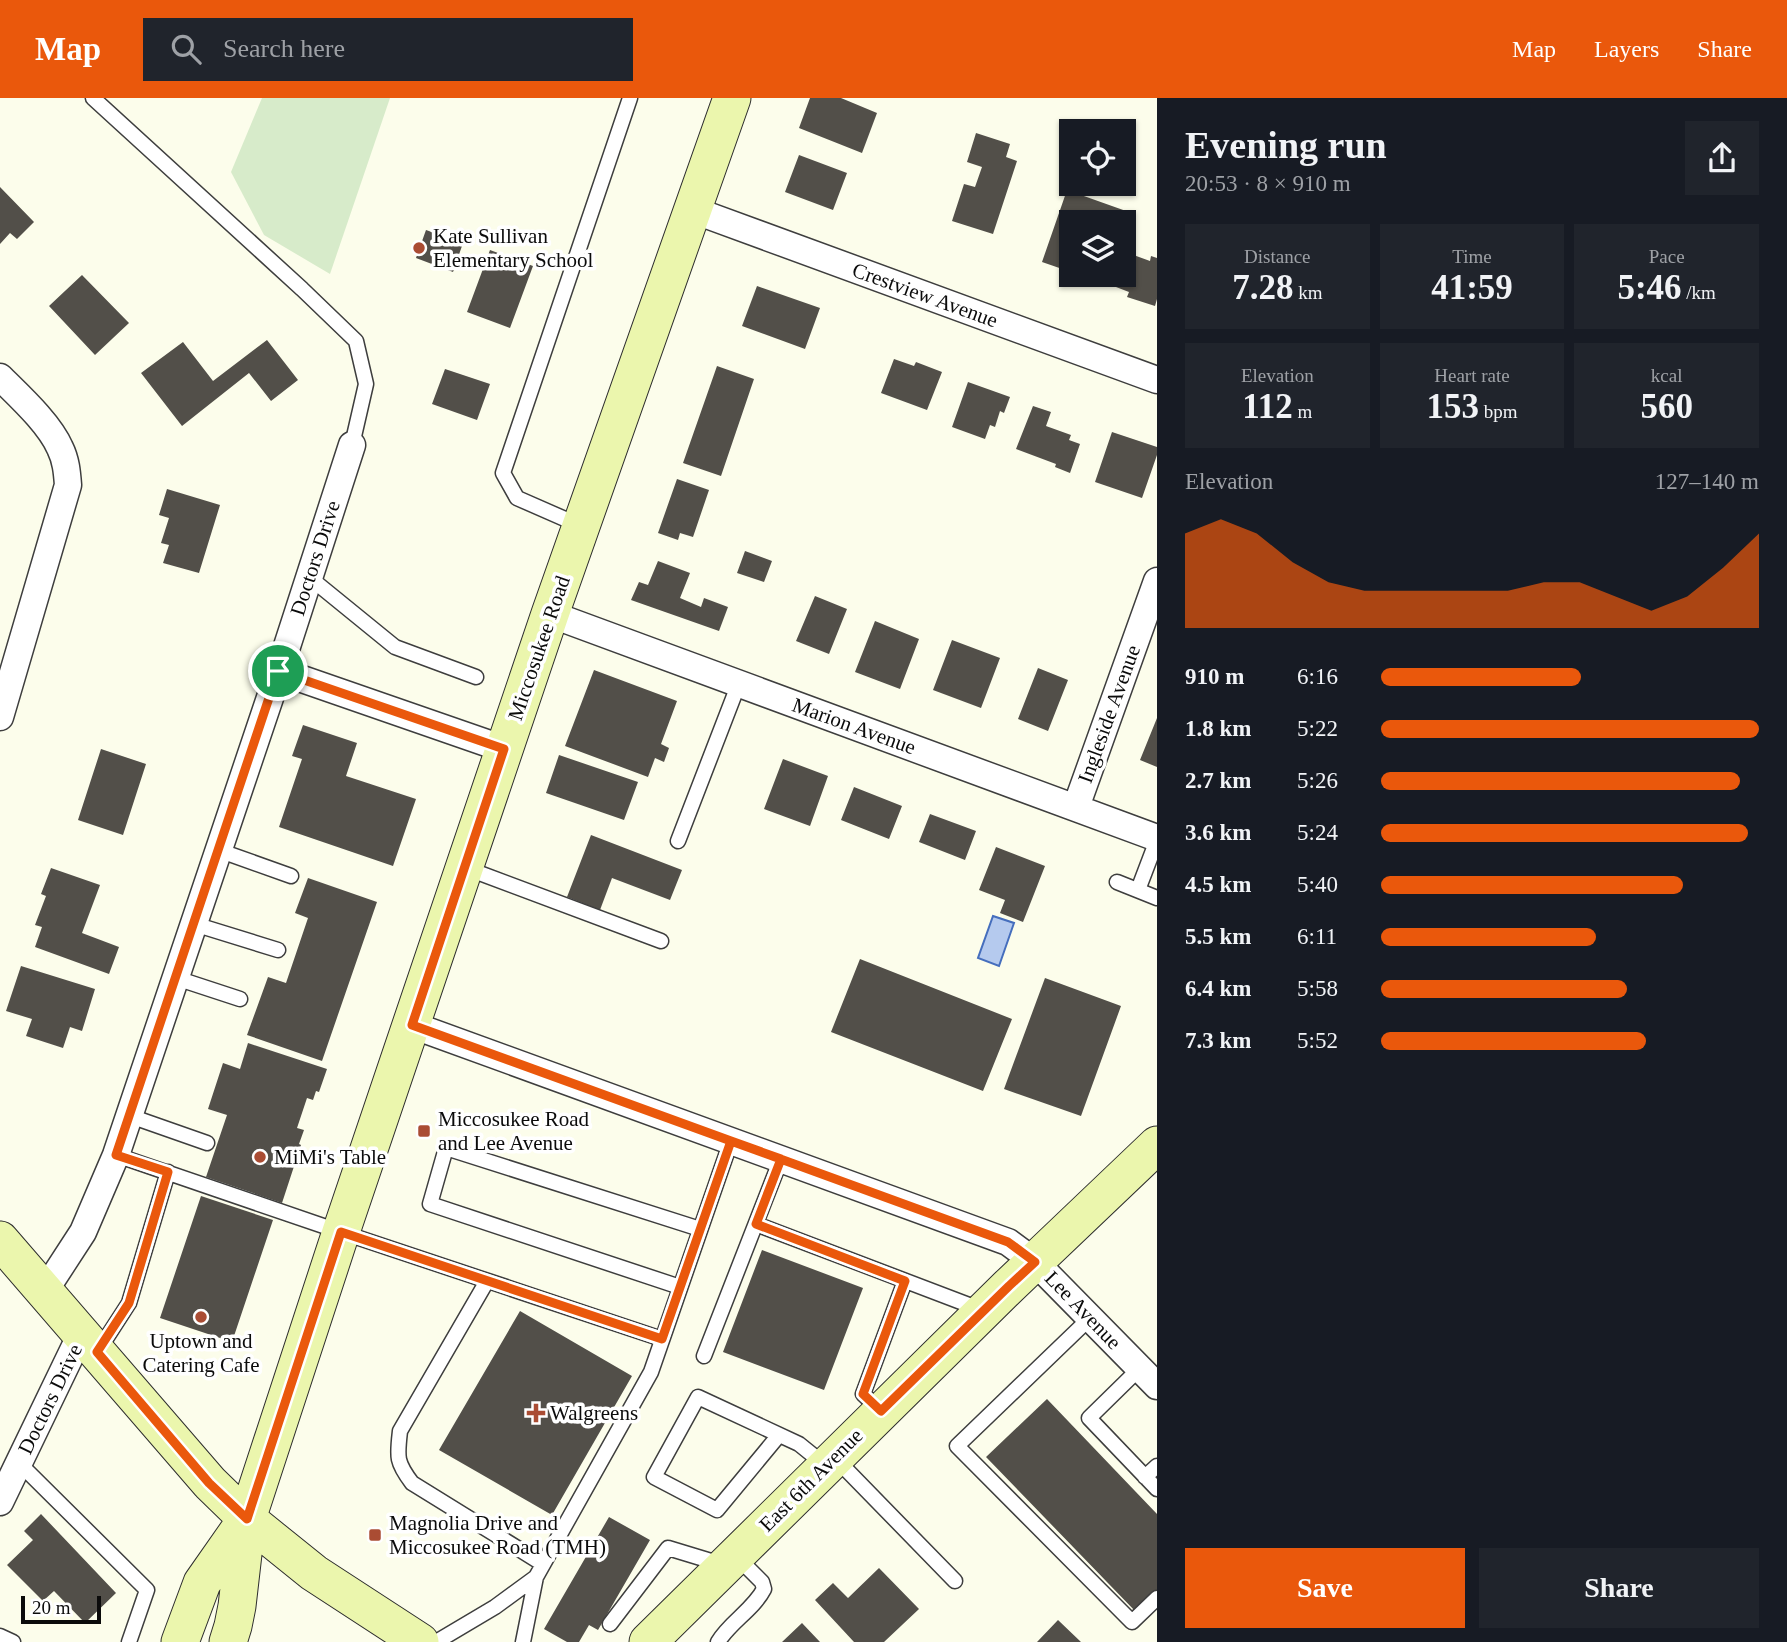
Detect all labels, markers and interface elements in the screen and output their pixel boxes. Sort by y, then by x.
search box [143,18,633,81]
icon: search [167,30,205,68]
text: Map [35,31,101,67]
text: Search here [223,34,345,63]
text: Map [1512,36,1556,62]
text: Layers [1594,36,1659,62]
text: Share [1697,36,1752,62]
map controls [1059,119,1136,287]
button: locate [1059,119,1136,196]
button: share [1685,121,1759,195]
text: Evening run [1185,124,1387,166]
text: 20:53 · 8 × 910 m [1185,171,1351,196]
button: layers [1059,210,1136,287]
place label: Kate Sullivan Elementary School [433,224,594,272]
marker: Kate Sullivan Elementary School [411,240,427,256]
text: Distance [1244,246,1311,267]
text: Time [1452,246,1492,267]
text: Pace [1649,246,1685,267]
street label: Crestview Avenue [849,258,1001,332]
text: 7.28 [1232,268,1293,307]
text: 41:59 [1431,268,1513,307]
text: 5:46 [1617,268,1682,307]
text: km [1293,282,1322,303]
text: /km [1682,282,1716,303]
text: Elevation [1241,365,1314,386]
text: Heart rate [1434,365,1510,386]
text: kcal [1651,365,1682,386]
text: 112 [1242,387,1293,426]
text: 153 [1426,387,1479,426]
text: 560 [1640,387,1693,426]
text: m [1293,401,1312,422]
text: bpm [1479,401,1518,422]
text: Elevation [1185,469,1273,494]
text: 127–140 m [1655,469,1759,494]
street label: Doctors Drive [285,497,345,619]
street label: Miccosukee Road [503,572,575,723]
pin [248,641,308,701]
street label: Ingleside Avenue [1073,642,1145,786]
icon: arrive [259,652,297,690]
text: 910 m [1185,664,1244,689]
text: 6:16 [1297,664,1338,689]
street label: Marion Avenue [789,693,919,759]
text: 1.8 km [1185,716,1251,741]
text: 5:22 [1297,716,1338,741]
text: 2.7 km [1185,768,1251,793]
text: 5:26 [1297,768,1338,793]
text: 3.6 km [1185,820,1251,845]
text: 5:24 [1297,820,1338,845]
text: 4.5 km [1185,872,1251,897]
text: 5:40 [1297,872,1338,897]
text: 5.5 km [1185,924,1251,949]
text: 6:11 [1297,924,1337,949]
text: 6.4 km [1185,976,1251,1001]
text: 5:58 [1297,976,1338,1001]
text: 7.3 km [1185,1028,1251,1053]
text: 5:52 [1297,1028,1338,1053]
place label: Miccosukee Road and Lee Avenue [438,1107,590,1155]
marker: Miccosukee Road and Lee Avenue [416,1123,432,1139]
place label: MiMi's Table [274,1145,386,1169]
marker: MiMi's Table [252,1149,268,1165]
street label: Lee Avenue [1040,1266,1126,1354]
marker: Uptown and Catering Cafe [193,1309,209,1325]
place label: Uptown and Catering Cafe [142,1329,260,1377]
street label: Doctors Drive [13,1340,87,1458]
place label: Walgreens [550,1401,638,1425]
marker: Walgreens [528,1405,544,1421]
street label: East 6th Avenue [754,1423,868,1537]
place label: Magnolia Drive and Miccosukee Road (TMH) [389,1511,606,1559]
marker: Magnolia Drive and Miccosukee Road (TMH) [367,1527,383,1543]
button: Save [1185,1548,1465,1628]
button: Share [1479,1548,1759,1628]
scale bar [21,1593,102,1625]
text: 20 m [32,1597,71,1618]

